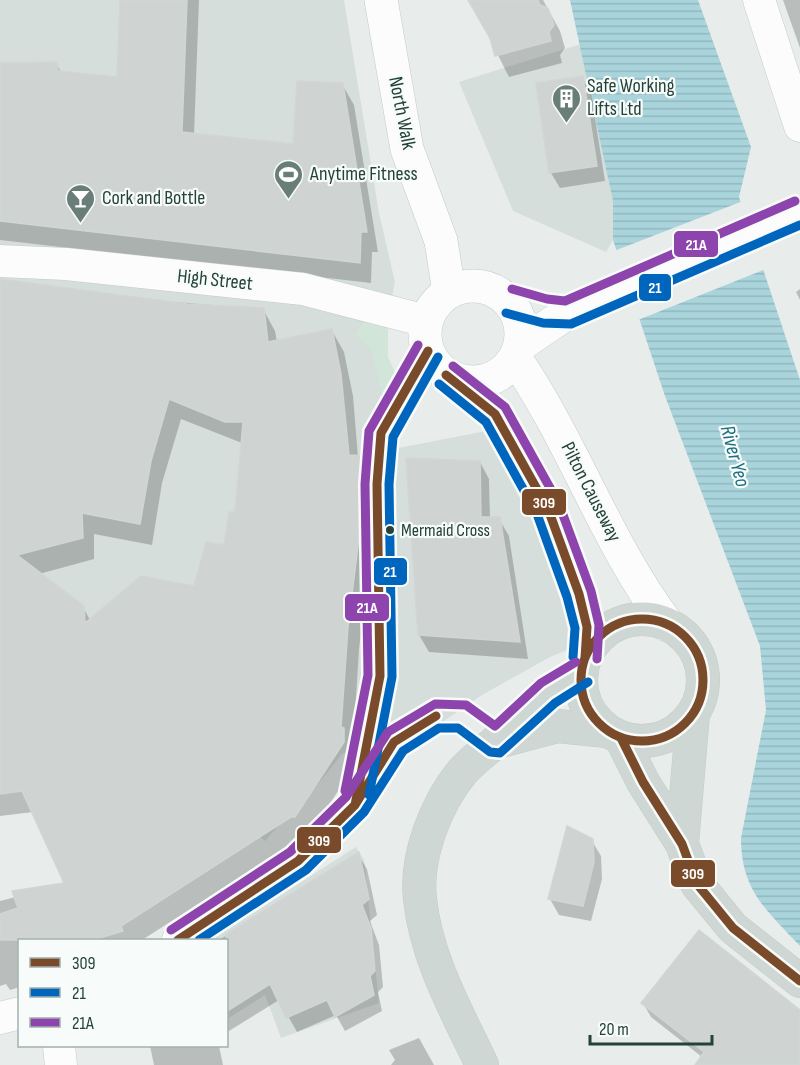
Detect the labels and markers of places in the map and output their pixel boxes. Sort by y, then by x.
place label: Safe Working Lifts Ltd [587,74,674,121]
building icon: Safe Working Lifts Ltd [550,82,582,124]
sports icon: Anytime Fitness [273,158,305,200]
place label: Anytime Fitness [309,162,418,186]
bar icon: Cork and Bottle [65,182,97,224]
place label: Cork and Bottle [102,186,205,210]
place label: Mermaid Cross [401,520,490,541]
marker: Mermaid Cross [384,524,396,536]

